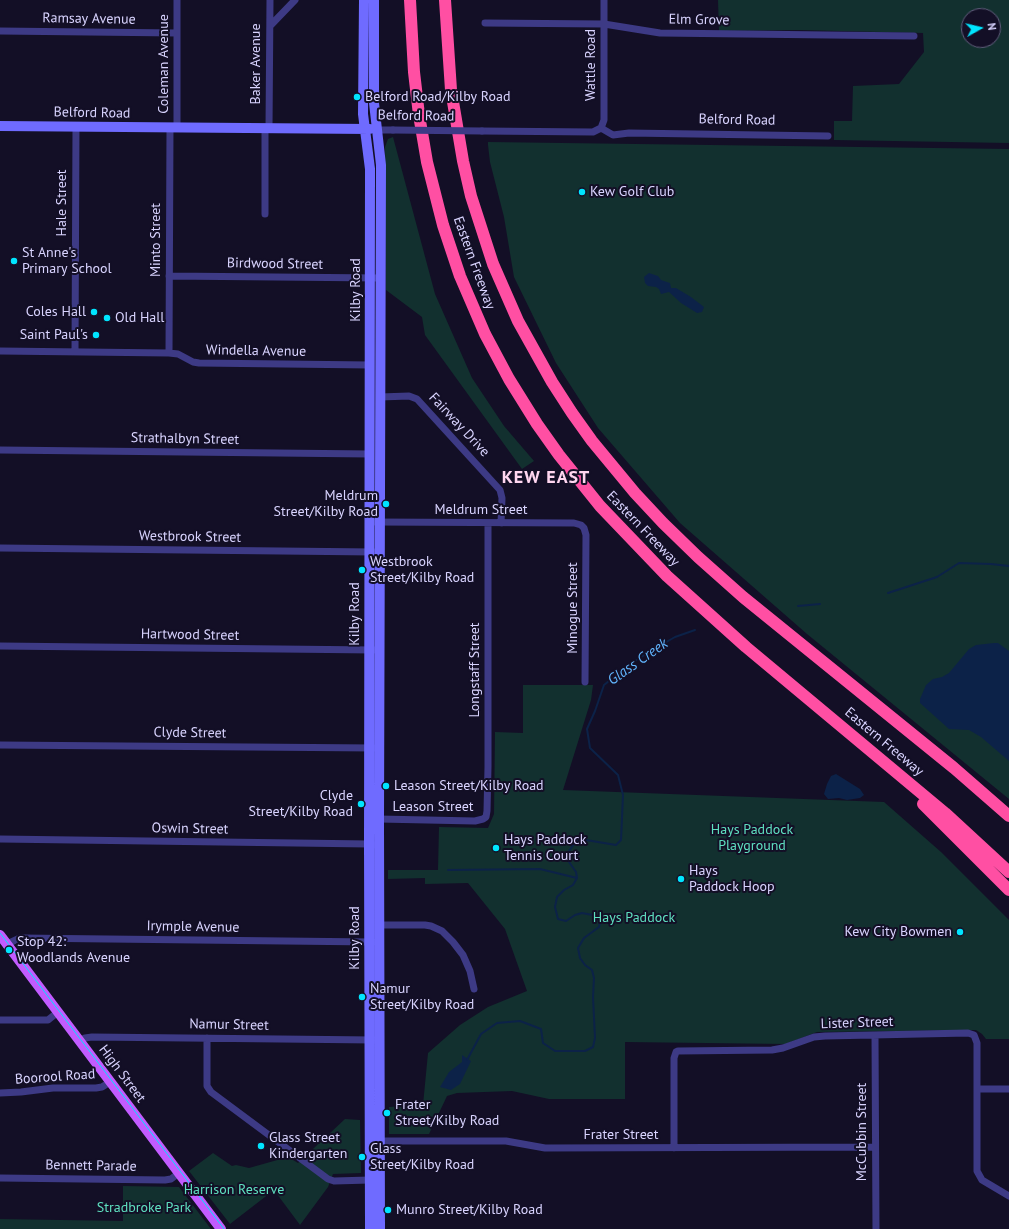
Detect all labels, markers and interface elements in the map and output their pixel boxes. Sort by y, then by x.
north arrow [961,8,1001,48]
street label: Ramsay Avenue [42,10,136,28]
street label: Elm Grove [668,11,730,29]
street label: Coleman Avenue [156,14,172,114]
text: N [984,22,999,31]
street label: Baker Avenue [248,24,264,104]
street label: Wattle Road [583,29,599,101]
place label: Belford Road/Kilby Road [365,89,510,105]
marker: Belford Road/Kilby Road [352,92,362,102]
street label: Belford Road [53,104,131,122]
street label: Belford Road [377,107,455,125]
street label: Belford Road [698,111,776,129]
street label: Hale Street [54,169,70,237]
place label: Kew Golf Club [590,184,674,200]
marker: Kew Golf Club [577,187,587,197]
street label: Minto Street [148,203,164,277]
street label: Eastern Freeway [449,214,499,312]
place label: St Anne's Primary School [22,245,112,278]
street label: Birdwood Street [227,255,323,273]
marker: St Anne's Primary School [9,256,19,266]
street label: Kilby Road [348,258,364,322]
place label: Coles Hall [26,304,86,320]
marker: Coles Hall [89,307,99,317]
place label: Old Hall [115,310,164,326]
marker: Old Hall [102,313,112,323]
place label: Saint Paul's [20,327,88,343]
marker: Saint Paul's [91,330,101,340]
street label: Windella Avenue [206,342,306,360]
street label: Fairway Drive [425,389,493,461]
street label: Strathalbyn Street [131,430,239,448]
district label: KEW EAST [502,467,590,489]
place label: Meldrum Street/Kilby Road [274,488,378,520]
street label: Eastern Freeway [603,488,683,570]
marker: Meldrum Street/Kilby Road [381,499,391,509]
street label: Meldrum Street [435,502,527,518]
street label: Westbrook Street [139,528,241,546]
place label: Westbrook Street/Kilby Road [370,554,474,586]
street label: Minogue Street [565,562,581,654]
marker: Westbrook Street/Kilby Road [357,565,367,575]
street label: Kilby Road [347,582,363,646]
street label: Longstaff Street [467,622,483,718]
street label: Hartwood Street [141,626,239,644]
water label: Glass Creek [604,635,672,689]
street label: Eastern Freeway [841,704,927,780]
street label: Clyde Street [153,724,227,742]
place label: Leason Street/Kilby Road [394,778,544,794]
marker: Leason Street/Kilby Road [381,781,391,791]
place label: Clyde Street/Kilby Road [249,788,353,820]
marker: Clyde Street/Kilby Road [356,799,366,809]
street label: Leason Street [392,799,474,815]
street label: Oswin Street [152,820,228,838]
park label: Hays Paddock Playground [711,822,793,854]
place label: Hays Paddock Tennis Court [504,832,586,864]
marker: Hays Paddock Tennis Court [491,843,501,853]
place label: Hays Paddock Hoop [689,863,775,896]
marker: Hays Paddock Hoop [676,874,686,884]
street label: Kilby Road [347,906,363,970]
park label: Hays Paddock [593,910,675,926]
street label: Irymple Avenue [146,918,240,936]
place label: Kew City Bowmen [844,924,952,940]
marker: Kew City Bowmen [955,927,965,937]
place label: Stop 42: Woodlands Avenue [17,934,130,966]
marker: Stop 42: Woodlands Avenue [4,945,14,955]
place label: Namur Street/Kilby Road [370,981,474,1014]
marker: Namur Street/Kilby Road [357,992,367,1002]
street label: Lister Street [820,1013,894,1033]
street label: Namur Street [189,1016,269,1034]
street label: High Street [95,1042,149,1106]
street label: Boorool Road [14,1066,96,1088]
street label: McCubbin Street [854,1083,870,1181]
place label: Frater Street/Kilby Road [395,1097,499,1130]
marker: Frater Street/Kilby Road [382,1108,392,1118]
street label: Frater Street [584,1127,658,1143]
place label: Glass Street Kindergarten [269,1130,347,1162]
marker: Glass Street Kindergarten [256,1141,266,1151]
place label: Glass Street/Kilby Road [370,1141,474,1174]
marker: Glass Street/Kilby Road [357,1152,367,1162]
street label: Bennett Parade [45,1157,137,1175]
park label: Harrison Reserve [184,1182,284,1198]
park label: Stradbroke Park [97,1200,191,1216]
place label: Munro Street/Kilby Road [396,1202,543,1218]
marker: Munro Street/Kilby Road [383,1205,393,1215]

